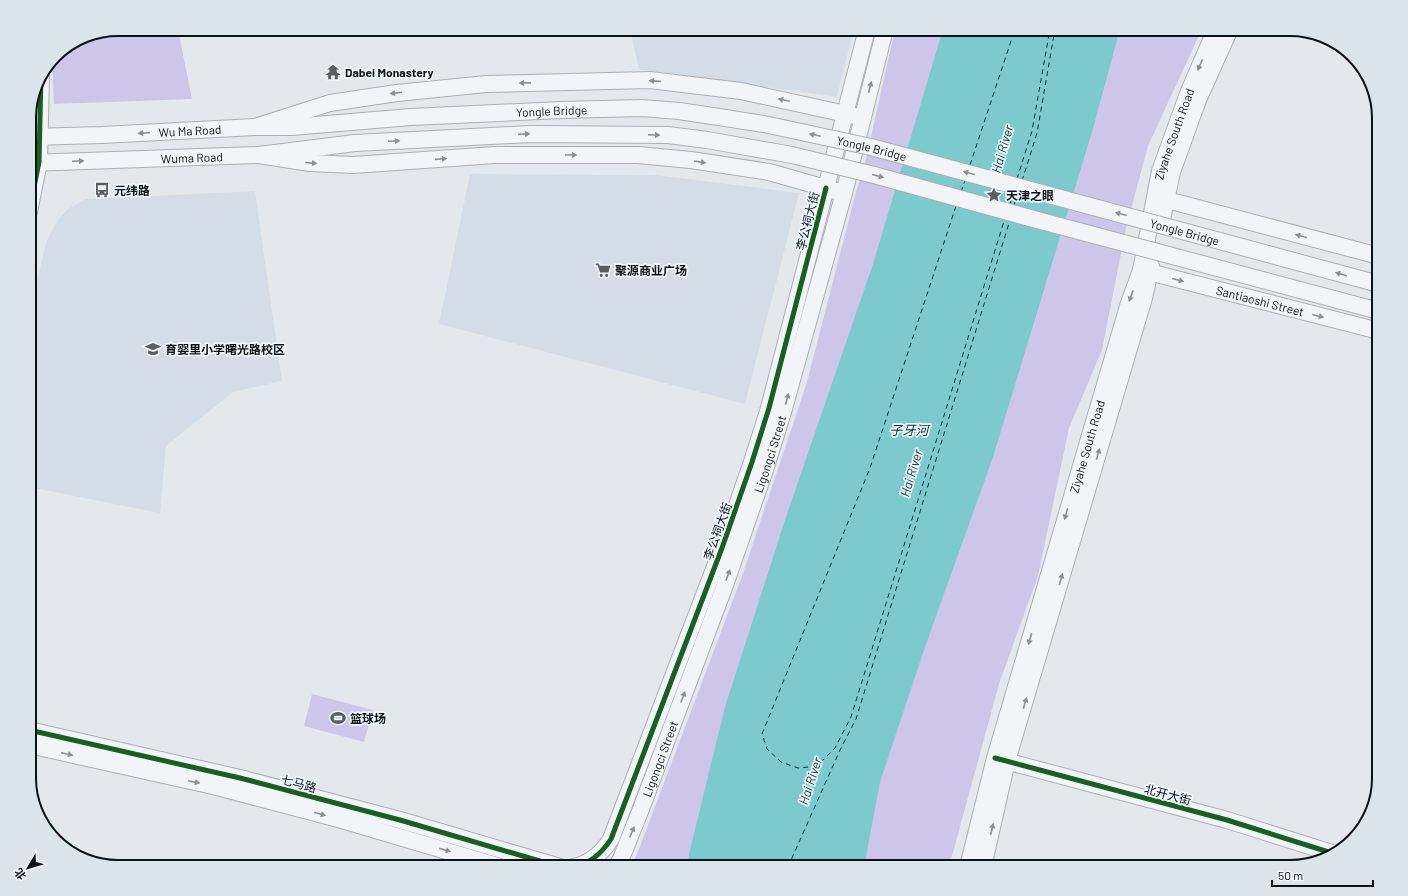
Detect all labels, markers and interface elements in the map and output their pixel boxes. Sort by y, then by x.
one-way arrow [1197,59,1203,70]
temple icon: Dabei Monastery [324,63,342,81]
place label: Dabei Monastery [345,65,433,79]
one-way arrow [649,78,661,84]
one-way arrow [518,80,531,86]
one-way arrow [868,81,874,93]
street label: Ziyahe South Road [1151,86,1196,181]
one-way arrow [390,90,402,97]
one-way arrow [778,96,790,102]
street label: Yongle Bridge [516,102,588,119]
street label: Wu Ma Road [158,122,222,139]
water label: Hai River [988,123,1017,175]
one-way arrow [138,129,150,136]
one-way arrow [518,131,530,138]
one-way arrow [648,132,661,138]
one-way arrow [809,132,822,138]
street label: Yongle Bridge [836,133,908,163]
one-way arrow [388,137,400,144]
street label: Wuma Road [161,149,223,165]
one-way arrow [565,152,578,158]
one-way arrow [435,156,448,162]
one-way arrow [72,158,85,164]
one-way arrow [305,159,317,166]
one-way arrow [694,159,706,165]
one-way arrow [963,170,975,176]
one-way arrow [871,173,884,179]
bus stop icon: 元纬路 [93,181,111,199]
place label: 元纬路 [114,183,150,197]
place icon: 天津之眼 [985,186,1003,204]
place label: 天津之眼 [1006,188,1054,202]
street label: 李公祠大街 [793,190,821,252]
one-way arrow [1115,211,1127,217]
street label: Yongle Bridge [1149,216,1221,248]
one-way arrow [1294,233,1306,239]
supermarket icon: 聚源商业广场 [594,261,612,279]
place label: 聚源商业广场 [615,263,687,277]
one-way arrow [1335,271,1347,277]
one-way arrow [1173,277,1185,283]
street label: Santiaoshi Street [1215,283,1306,319]
one-way arrow [1128,290,1134,302]
one-way arrow [1312,314,1324,320]
school or university icon: 育婴里小学曙光路校区 [144,340,162,358]
place label: 育婴里小学曙光路校区 [165,342,285,356]
one-way arrow [784,392,790,404]
street label: Ziyahe South Road [1066,398,1107,495]
street label: Ligongci Street [751,414,789,494]
water label: 子牙河 [889,422,931,438]
water label: Hai River [896,447,926,499]
one-way arrow [1095,448,1101,460]
street label: 李公祠大街 [700,500,734,562]
one-way arrow [1063,509,1069,521]
one-way arrow [726,569,732,581]
one-way arrow [1058,572,1064,584]
one-way arrow [1027,633,1033,645]
one-way arrow [680,691,686,703]
one-way arrow [1022,697,1028,709]
sports icon: 篮球场 [329,709,347,727]
place label: 篮球场 [350,711,386,725]
street label: Ligongci Street [639,719,681,799]
one-way arrow [61,751,73,757]
water label: Hai River [795,755,825,807]
street label: 七马路 [280,772,318,794]
one-way arrow [188,779,200,785]
street label: 北开大街 [1143,781,1193,807]
one-way arrow [314,811,326,817]
one-way arrow [989,823,995,835]
one-way arrow [629,825,635,837]
one-way arrow [439,847,451,853]
north arrow [8,848,48,888]
scale bar [1272,862,1373,888]
text: 北 [11,866,28,883]
text: 50 m [1278,868,1303,882]

